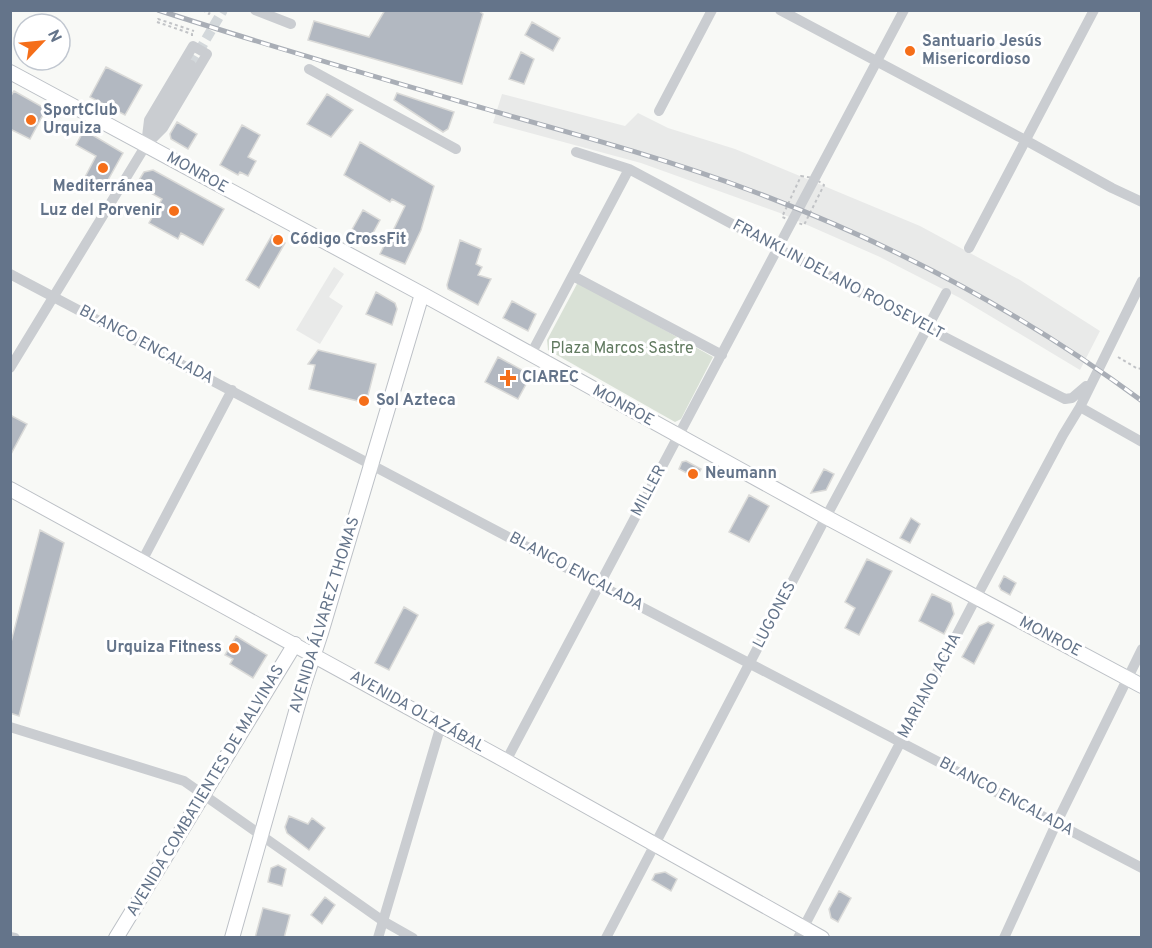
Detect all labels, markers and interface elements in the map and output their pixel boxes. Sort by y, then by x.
north arrow [12,12,72,72]
text: N [42,27,65,46]
place label: Santuario Jesús Misericordioso [922,32,1042,70]
marker: Santuario Jesús Misericordioso [903,44,917,58]
place label: SportClub Urquiza [43,101,118,139]
marker: SportClub Urquiza [24,113,38,127]
street label: MONROE [163,148,231,198]
marker: Mediterránea [96,161,110,175]
place label: Mediterránea [53,177,153,197]
place label: Luz del Porvenir [40,201,162,221]
marker: Luz del Porvenir [167,204,181,218]
street label: FRANKLIN DELANO ROOSEVELT [729,216,947,344]
place label: Código CrossFit [290,230,406,250]
marker: Código CrossFit [271,233,285,247]
street label: BLANCO ENCALADA [75,301,217,389]
park label: Plaza Marcos Sastre [550,339,694,359]
place label: CIAREC [522,368,579,388]
marker: CIAREC [499,369,517,387]
street label: MONROE [589,381,657,431]
place label: Sol Azteca [376,391,456,411]
marker: Sol Azteca [357,394,371,408]
street label: MILLER [627,462,671,520]
place label: Neumann [705,464,777,484]
marker: Neumann [686,467,700,481]
street label: AVENIDA ÁLVAREZ THOMAS [284,514,364,716]
street label: BLANCO ENCALADA [505,528,647,616]
street label: LUGONES [749,578,801,652]
street label: MONROE [1015,612,1085,662]
street label: MARIANO ACHA [894,630,966,742]
place label: Urquiza Fitness [106,638,222,658]
marker: Urquiza Fitness [227,641,241,655]
street label: AVENIDA COMBATIENTES DE MALVINAS [123,662,289,920]
street label: AVENIDA OLAZÁBAL [346,665,489,757]
street label: BLANCO ENCALADA [935,753,1077,841]

